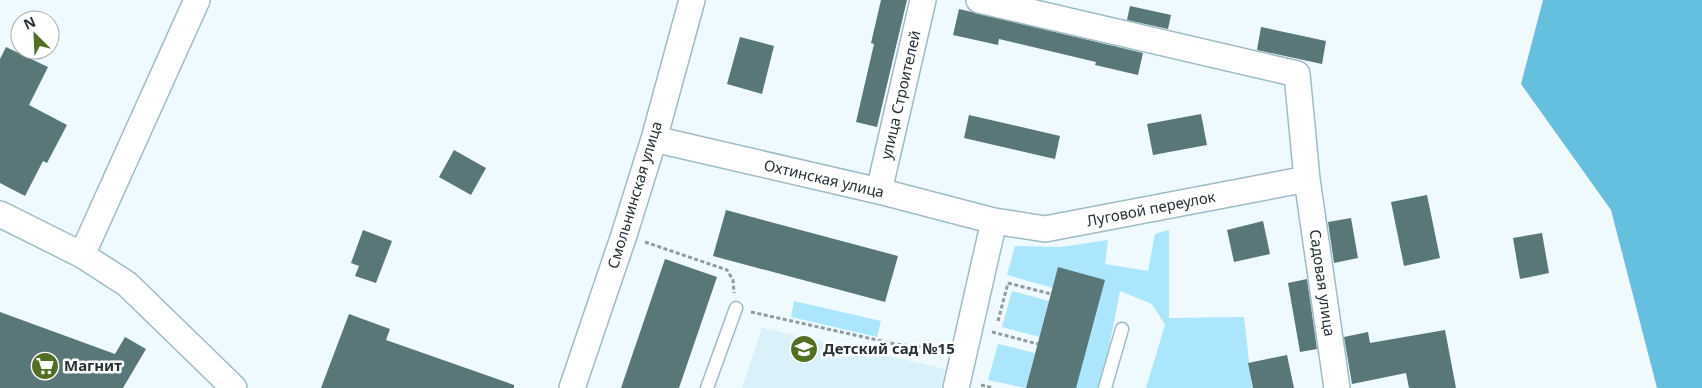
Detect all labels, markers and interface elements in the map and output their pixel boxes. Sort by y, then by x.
north arrow [10,10,60,60]
text: N [20,12,39,34]
street label: улица Строителей [875,28,925,161]
street label: Смольнинская улица [602,119,666,271]
street label: Охтинская улица [762,154,886,202]
street label: Луговой переулок [1085,186,1217,230]
street label: Садовая улица [1306,228,1340,338]
school or university icon: Детский сад №15 [789,334,819,364]
place label: Детский сад №15 [823,338,955,358]
supermarket icon: Магнит [30,351,60,381]
place label: Магнит [64,355,122,375]

